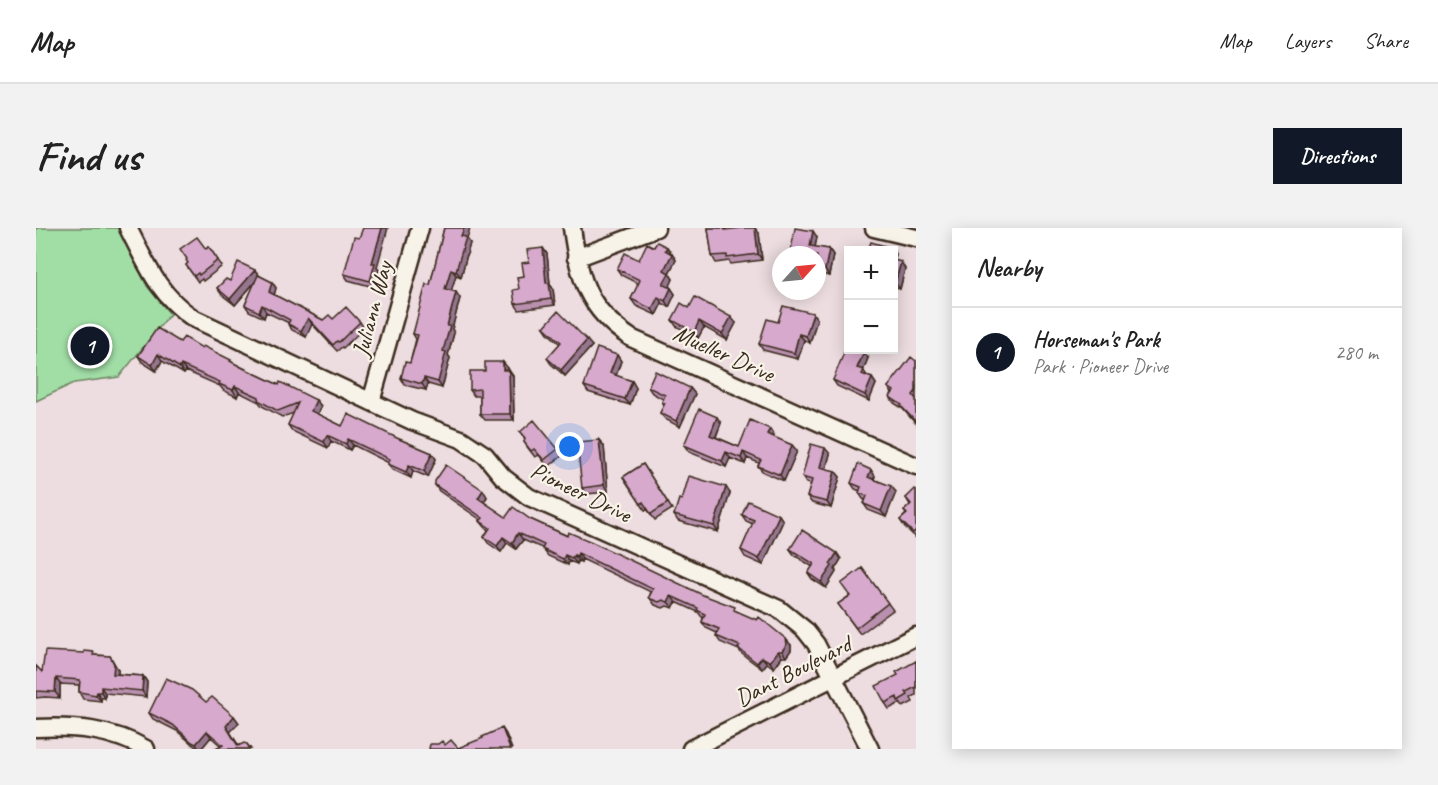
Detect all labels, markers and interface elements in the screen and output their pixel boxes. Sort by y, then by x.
text: Map [30,24,73,59]
text: Map [1219,28,1252,54]
text: Layers [1285,28,1331,54]
text: Share [1364,28,1408,54]
button: Directions [1273,128,1402,184]
text: Find us [36,130,141,183]
north arrow [772,246,826,300]
map controls [844,246,898,354]
button: + [844,246,898,300]
text: Nearby [976,251,1041,284]
street label: Juliann Way [345,256,400,361]
button: − [844,300,898,354]
street label: Mueller Drive [669,317,781,389]
pin: 1 [70,324,110,368]
text: Horseman's Park [1033,326,1159,354]
text: 1 [991,340,1000,365]
text: 280 m [1335,340,1378,365]
text: Park · Pioneer Drive [1033,354,1168,379]
your location [555,432,584,461]
street label: Pioneer Drive [526,455,638,530]
street label: Dant Boulevard [730,627,859,713]

